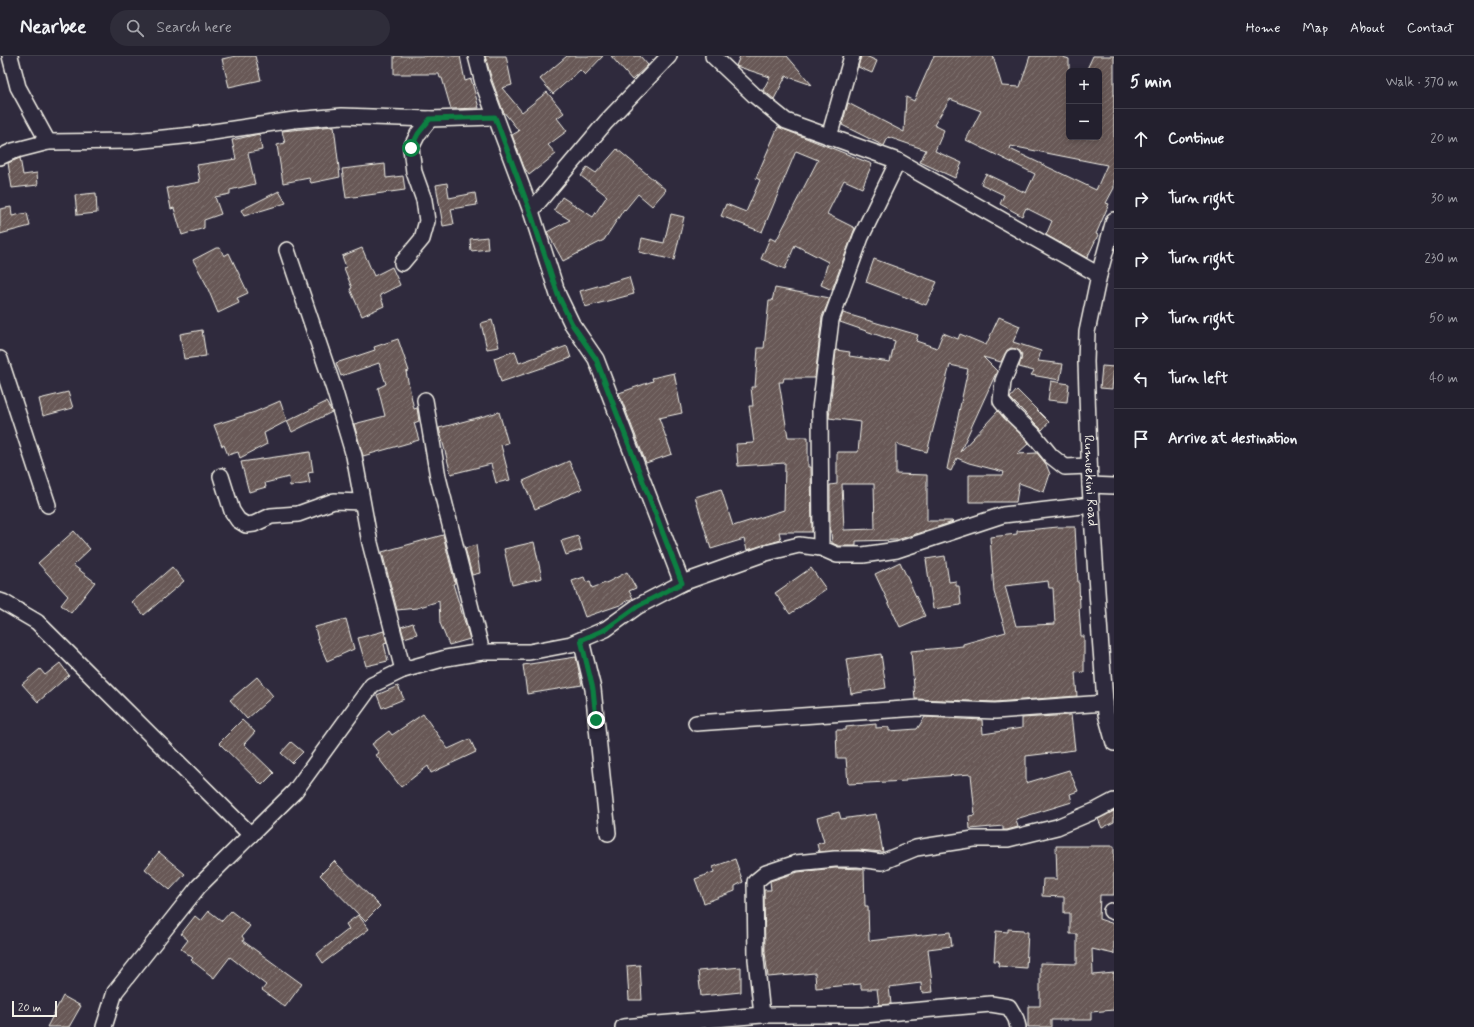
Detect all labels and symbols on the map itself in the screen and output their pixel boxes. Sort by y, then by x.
route start [402,139,420,157]
street label: Rumuekini Road [1079,435,1102,527]
route end [587,711,605,729]
scale bar [12,999,57,1018]

